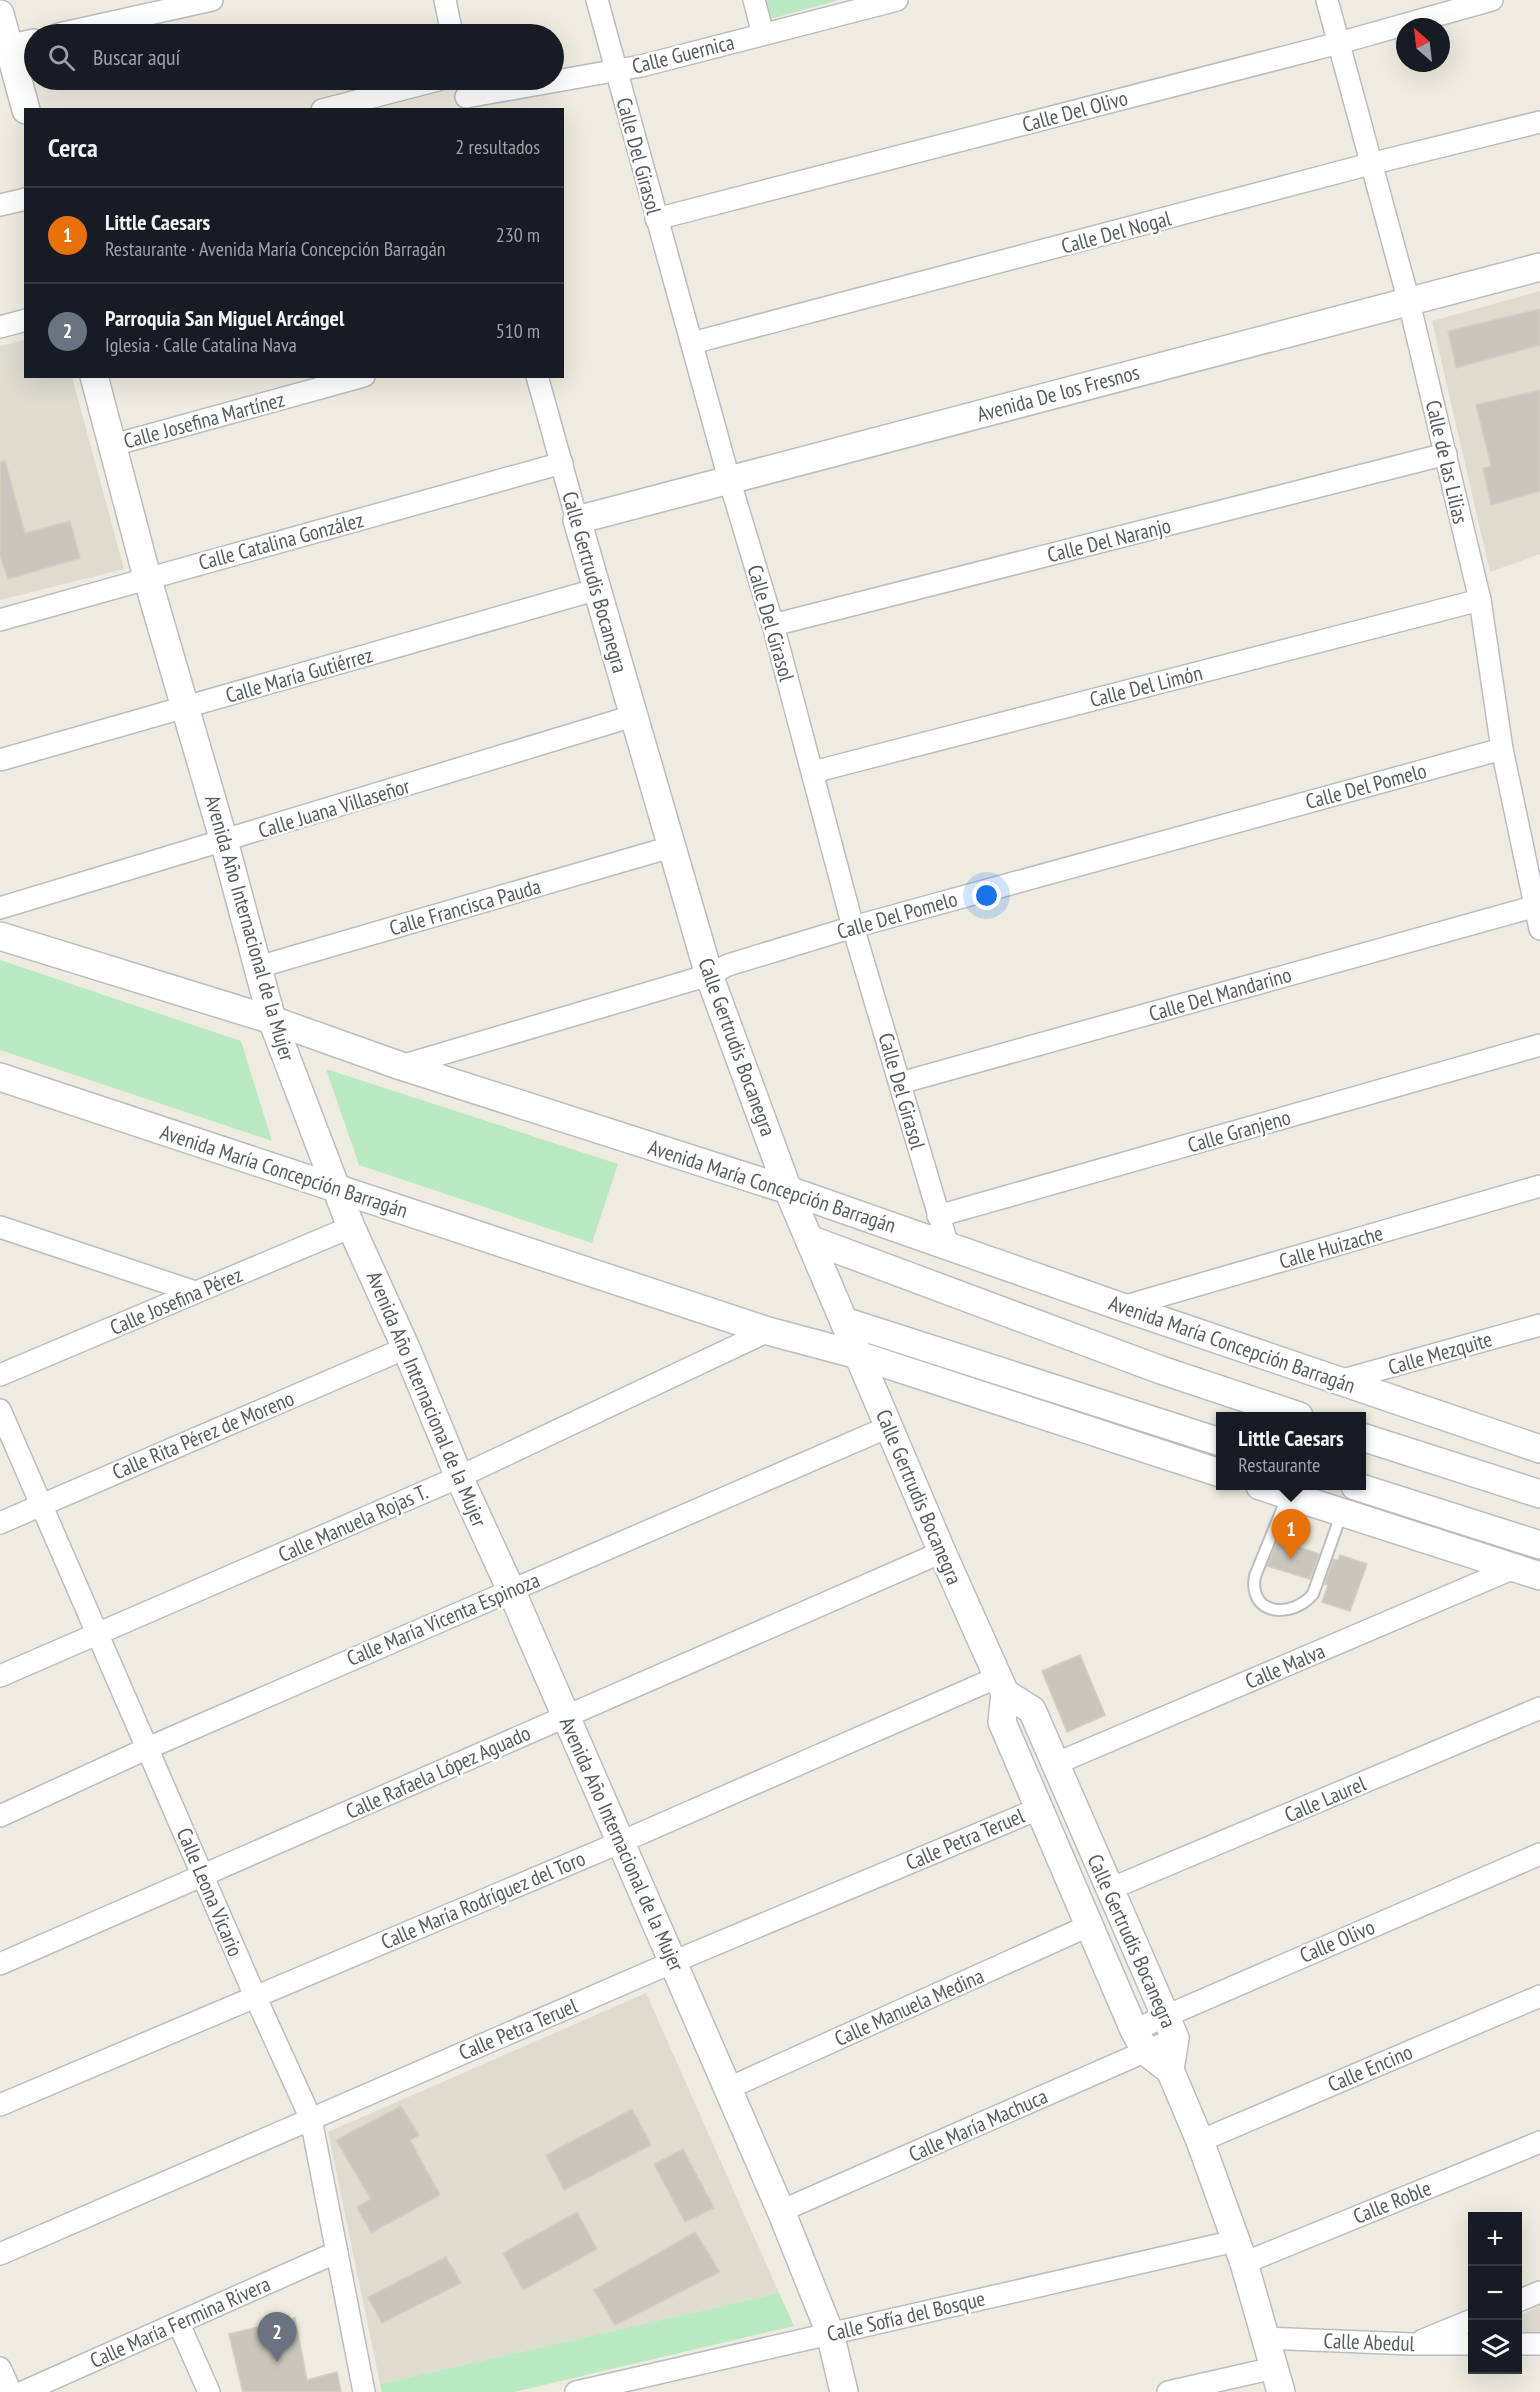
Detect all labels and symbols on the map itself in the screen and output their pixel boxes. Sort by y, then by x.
north arrow [1396,18,1450,72]
street label: Calle Guernica [629,28,737,80]
street label: Calle Del Olivo [1019,84,1131,138]
street label: Calle Del Girasol [610,95,668,217]
street label: Calle Del Nogal [1058,204,1174,260]
street label: Avenida De los Fresnos [974,358,1142,428]
street label: Calle Josefina Martínez [121,386,287,454]
street label: Calle de las Lilias [1420,398,1474,526]
street label: Calle Gertrudis Bocanegra [556,488,634,676]
street label: Calle Catalina González [196,506,366,576]
street label: Calle Del Naranjo [1044,512,1174,568]
street label: Calle Del Girasol [742,562,801,684]
street label: Calle María Gutiérrez [222,641,376,709]
street label: Calle Del Limón [1087,659,1205,713]
street label: Calle Del Pomelo [1303,757,1429,815]
street label: Calle Juana Villaseñor [255,772,413,844]
street label: Avenida Año Internacional de la Mujer [199,792,301,1064]
street label: Calle Francisca Pauda [386,873,544,941]
your location [972,881,1001,910]
street label: Calle Del Pomelo [834,885,960,945]
street label: Calle Gertrudis Bocanegra [692,954,782,1140]
street label: Calle Del Mandarino [1146,961,1294,1027]
street label: Calle Del Girasol [873,1030,932,1152]
street label: Calle Granjeno [1184,1103,1294,1159]
street label: Avenida María Concepción Barragán [157,1118,411,1224]
street label: Avenida María Concepción Barragán [645,1133,899,1239]
street label: Calle Huizache [1276,1219,1386,1275]
street label: Calle Josefina Pérez [106,1261,246,1341]
street label: Avenida Año Internacional de la Mujer [361,1267,493,1531]
street label: Avenida María Concepción Barragán [1105,1289,1359,1399]
street label: Calle Mezquite [1385,1325,1495,1381]
street label: Calle Rita Pérez de Moreno [108,1385,298,1485]
street label: Calle Gertrudis Bocanegra [870,1405,968,1589]
street label: Calle Manuela Rojas T. [274,1478,432,1568]
pin: 1 [1272,1510,1310,1559]
street label: Calle María Vicenta Espinoza [343,1566,543,1672]
street label: Calle Malva [1241,1637,1329,1695]
street label: Avenida Año Internacional de la Mujer [554,1713,690,1975]
street label: Calle Rafaela López Aguado [341,1719,535,1825]
street label: Calle Laurel [1280,1770,1370,1828]
street label: Calle Petra Teruel [902,1802,1029,1876]
street label: Calle Leona Vicario [171,1824,249,1960]
street label: Calle María Rodríguez del Toro [377,1845,589,1955]
street label: Calle Gertrudis Bocanegra [1082,1850,1182,2032]
street label: Calle Olivo [1295,1913,1379,1969]
street label: Calle Manuela Medina [830,1962,988,2052]
street label: Calle Petra Teruel [455,1992,582,2066]
street label: Calle Encino [1324,2038,1416,2098]
street label: Calle María Machuca [904,2082,1052,2168]
street label: Calle Roble [1349,2174,1435,2230]
street label: Calle María Fermina Rivera [86,2270,274,2374]
street label: Calle Sofía del Bosque [824,2285,988,2347]
pin: 2 [258,2312,296,2362]
street label: Calle Abedul [1323,2327,1415,2357]

